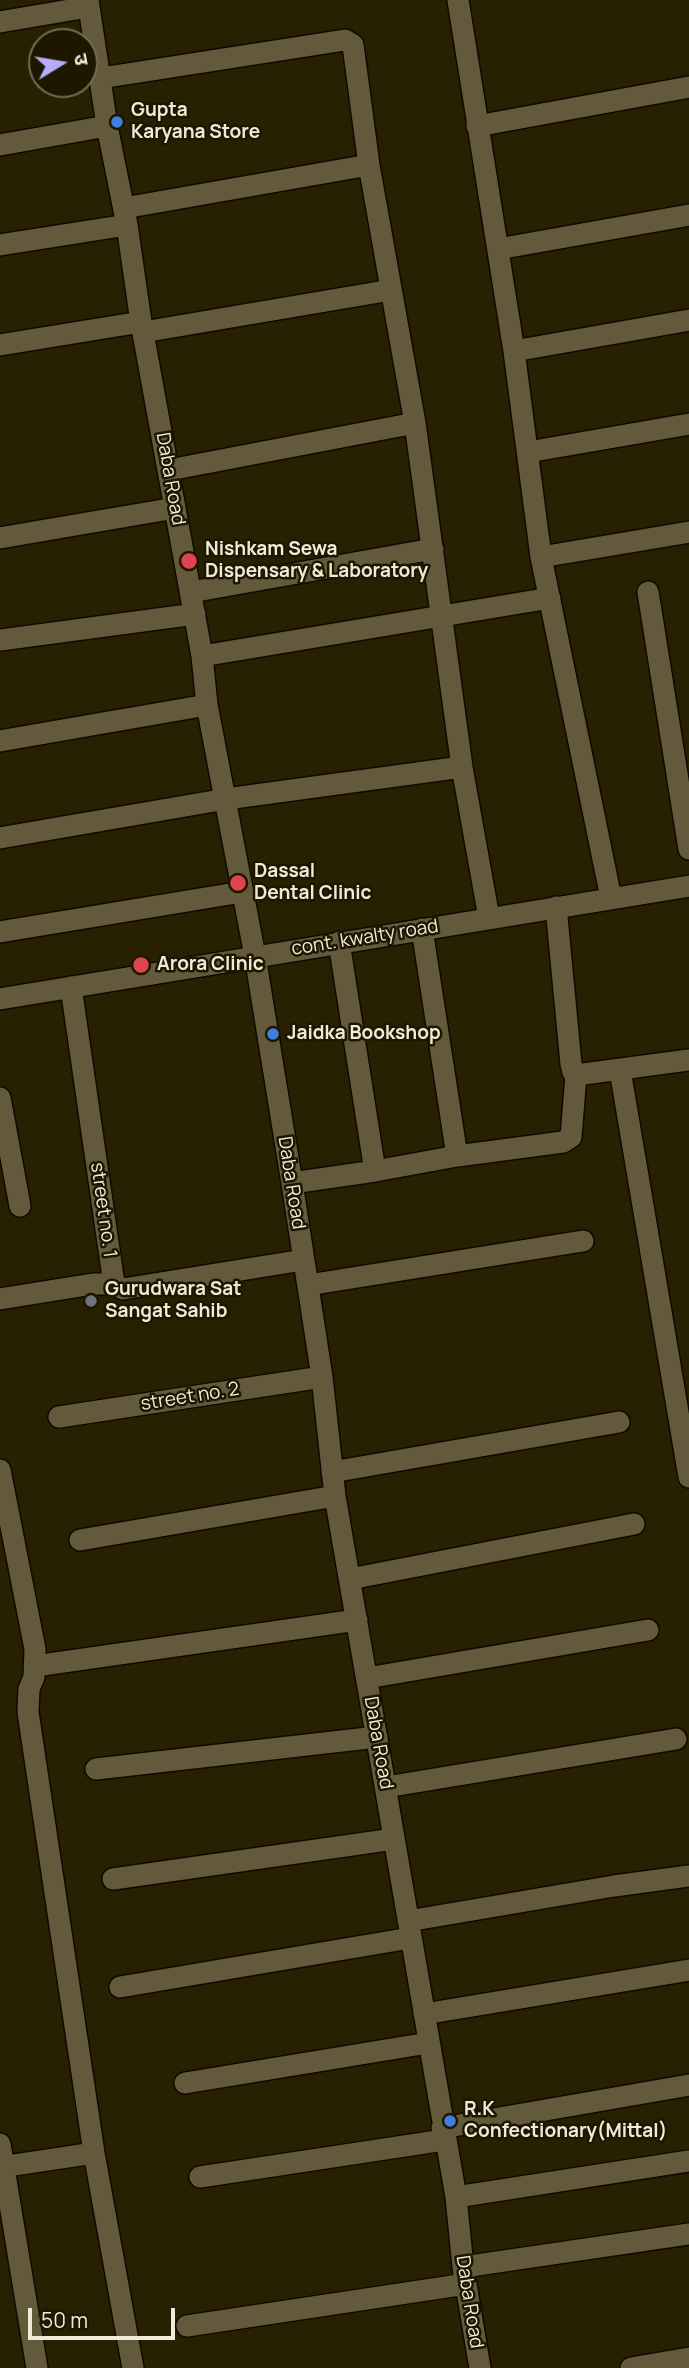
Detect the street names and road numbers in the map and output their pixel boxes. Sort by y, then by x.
street label: Daba Road [151,431,189,527]
street label: cont. kwalty road [290,915,440,961]
street label: Daba Road [272,1135,310,1231]
street label: street no. 1 [85,1161,121,1259]
street label: street no. 2 [139,1378,241,1416]
street label: Daba Road [359,1695,397,1791]
street label: Daba Road [450,2254,488,2350]

